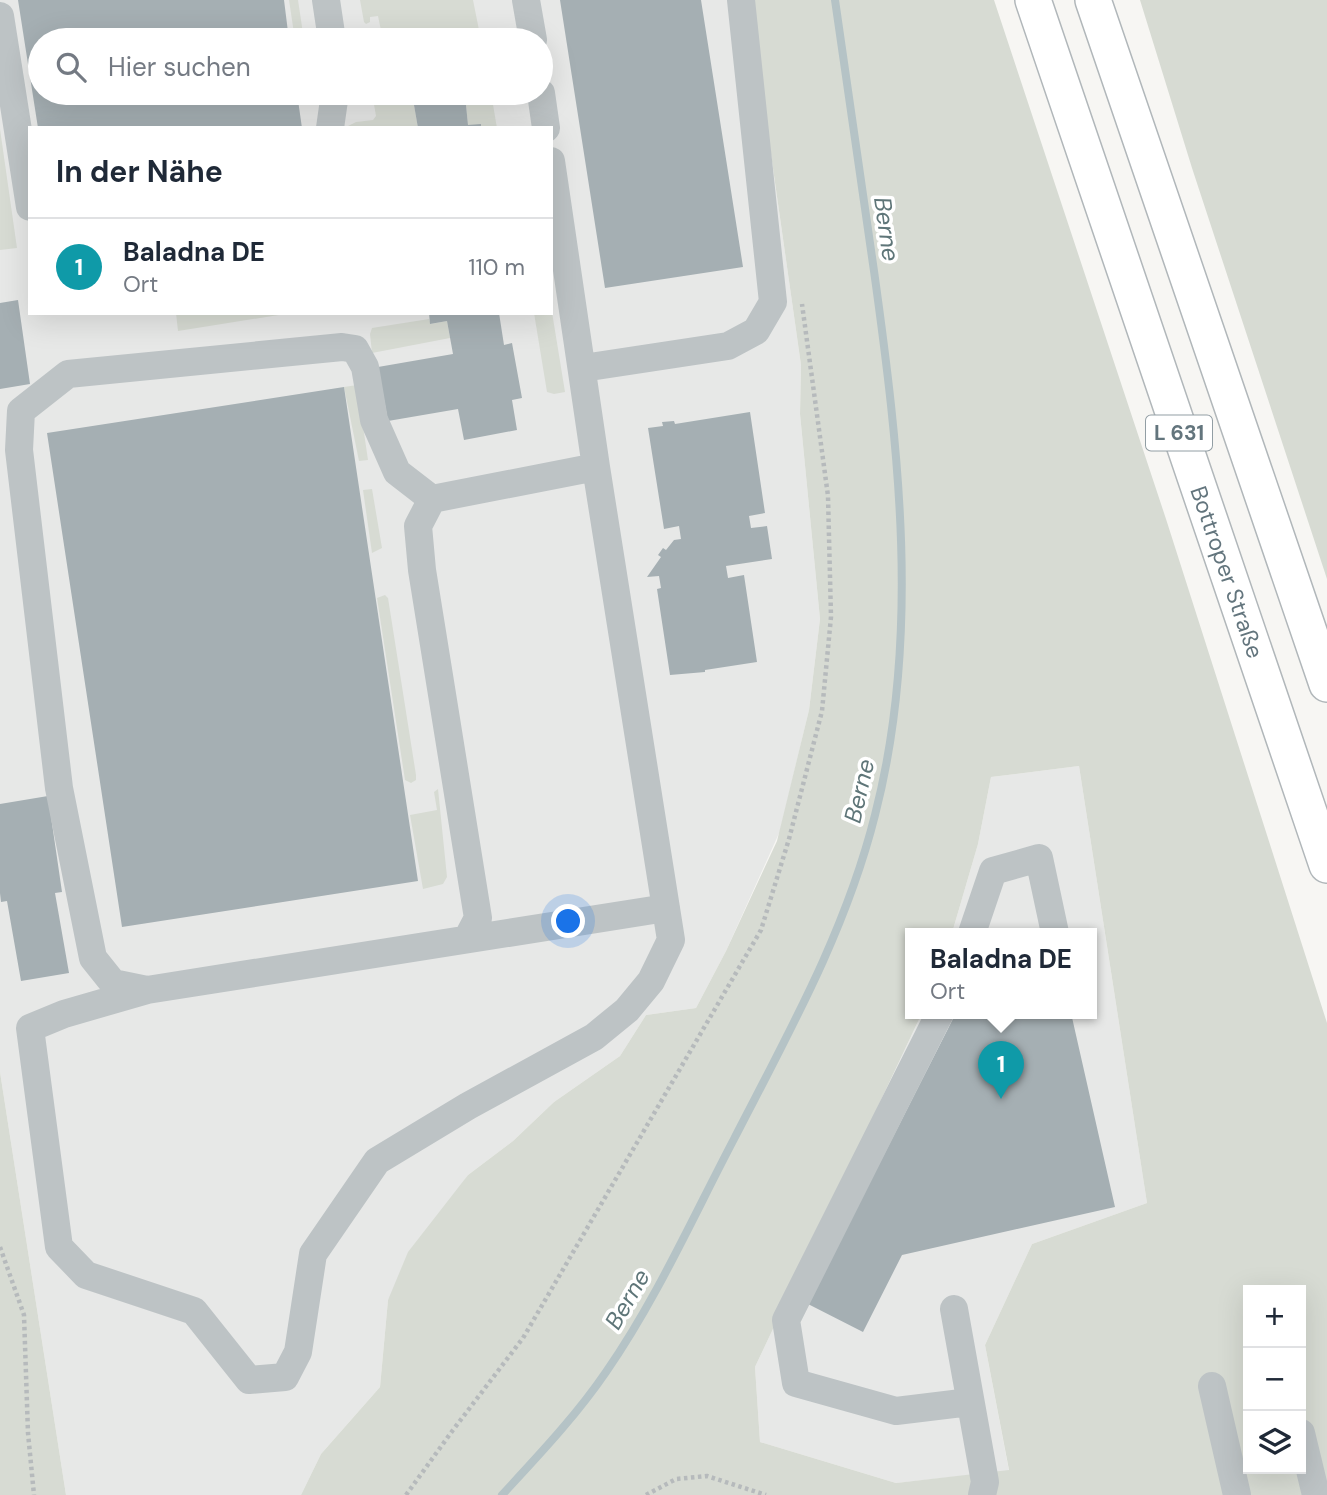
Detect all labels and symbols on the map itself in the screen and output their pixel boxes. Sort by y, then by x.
water label: Berne [867,195,907,263]
road number: L 631 [1146,416,1212,450]
street label: Bottroper Straße [1183,482,1271,662]
water label: Berne [837,756,881,826]
your location [551,904,585,938]
pin: 1 [978,1041,1024,1099]
water label: Berne [597,1263,657,1335]

